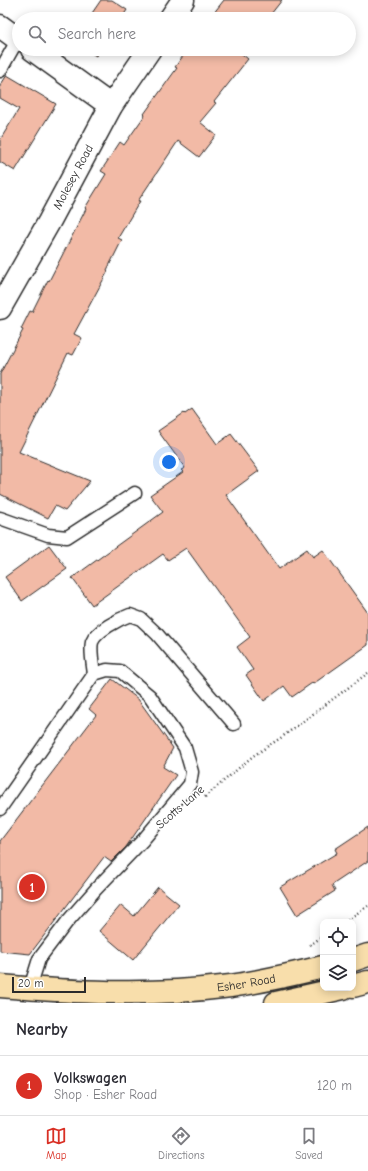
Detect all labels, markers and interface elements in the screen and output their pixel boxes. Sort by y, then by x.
search box [12,12,356,56]
icon: search [26,23,48,45]
text: Search here [58,25,136,43]
street label: Molesey Road [50,142,96,212]
your location [159,452,179,472]
street label: Scotts Lane [153,782,207,832]
pin: 1 [19,872,45,902]
map controls [320,919,356,991]
button: locate [320,919,356,955]
button: layers [320,955,356,991]
street label: Esher Road [216,971,277,995]
scale bar [12,975,86,994]
text: 20 m [18,977,43,990]
text: Nearby [16,1020,67,1039]
text: Volkswagen [54,1069,127,1087]
text: 1 [26,1078,32,1093]
text: 120 m [317,1078,352,1093]
text: Shop · Esher Road [54,1087,157,1102]
tab: Map [45,1125,67,1162]
tab: Directions [158,1125,205,1162]
tab: Saved [295,1125,323,1162]

